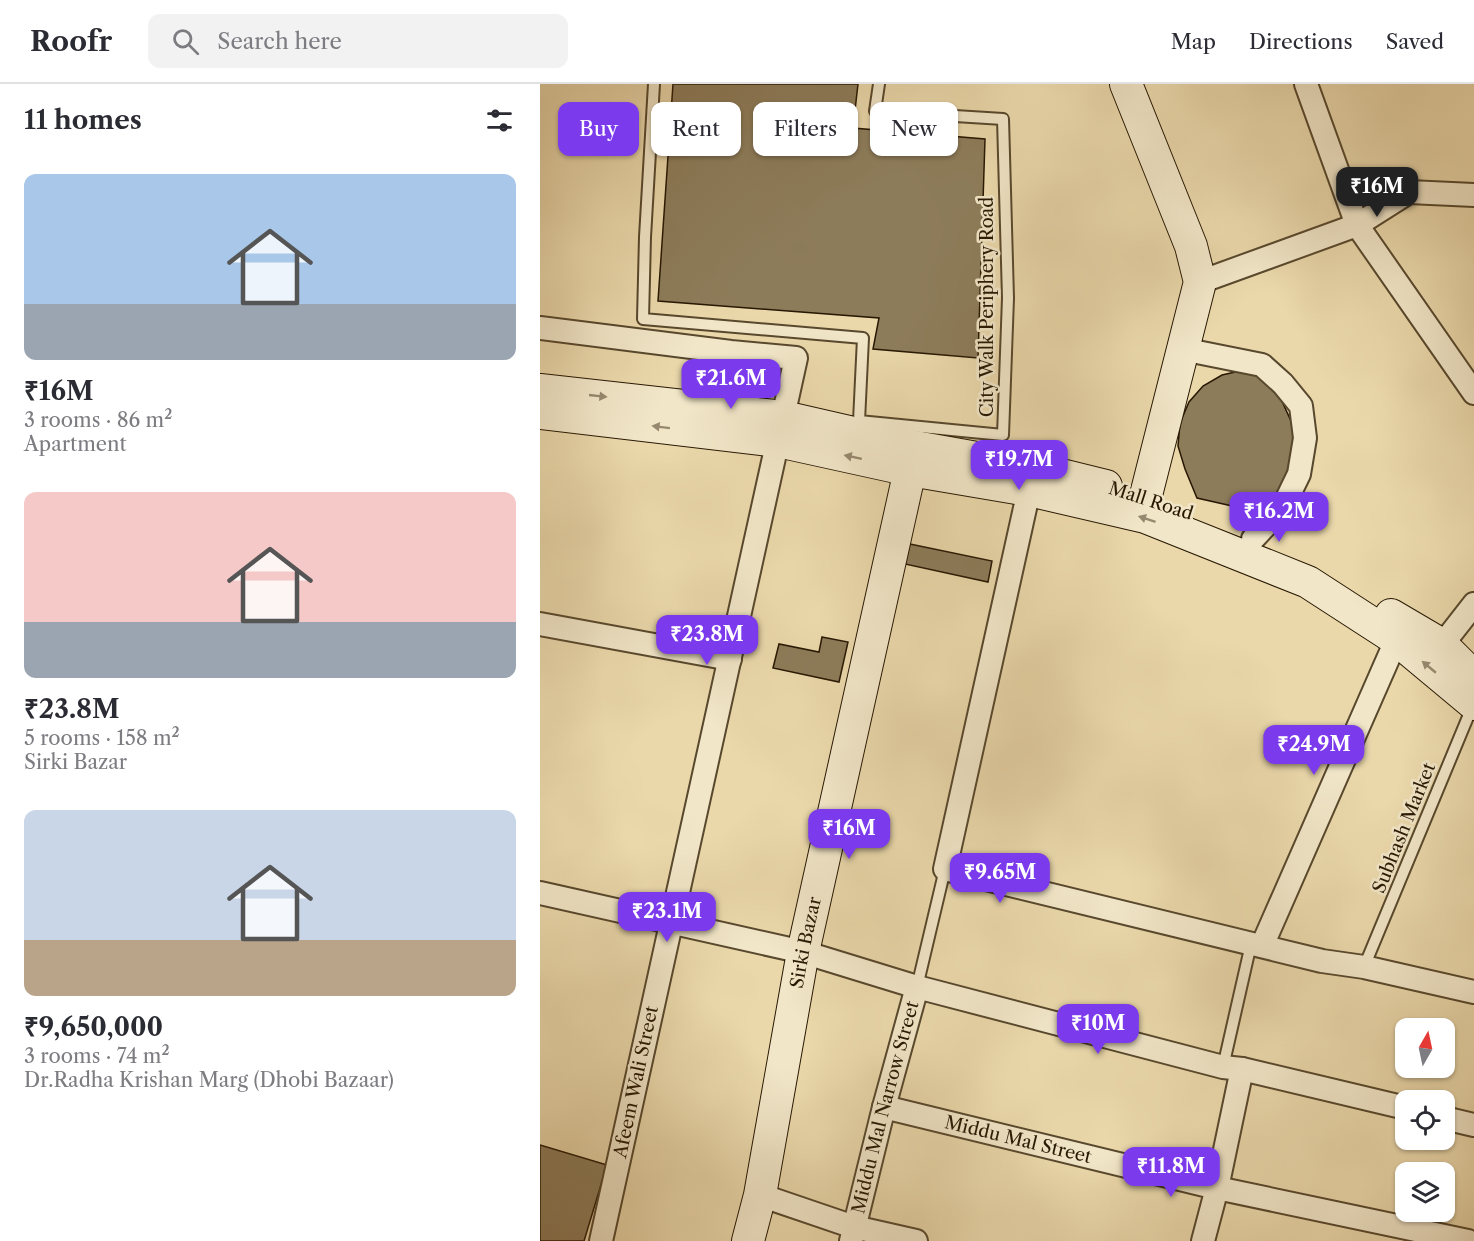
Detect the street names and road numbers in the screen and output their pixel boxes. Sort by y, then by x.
street label: City Walk Periphery Road [976,197,998,417]
street label: Mall Road [1106,477,1196,525]
street label: Subhash Market [1368,759,1440,896]
street label: Sirki Bazar [786,894,826,990]
street label: Middu Mal Narrow Street [847,998,924,1216]
street label: Afeem Wali Street [609,1003,663,1161]
street label: Middu Mal Street [942,1111,1094,1168]

